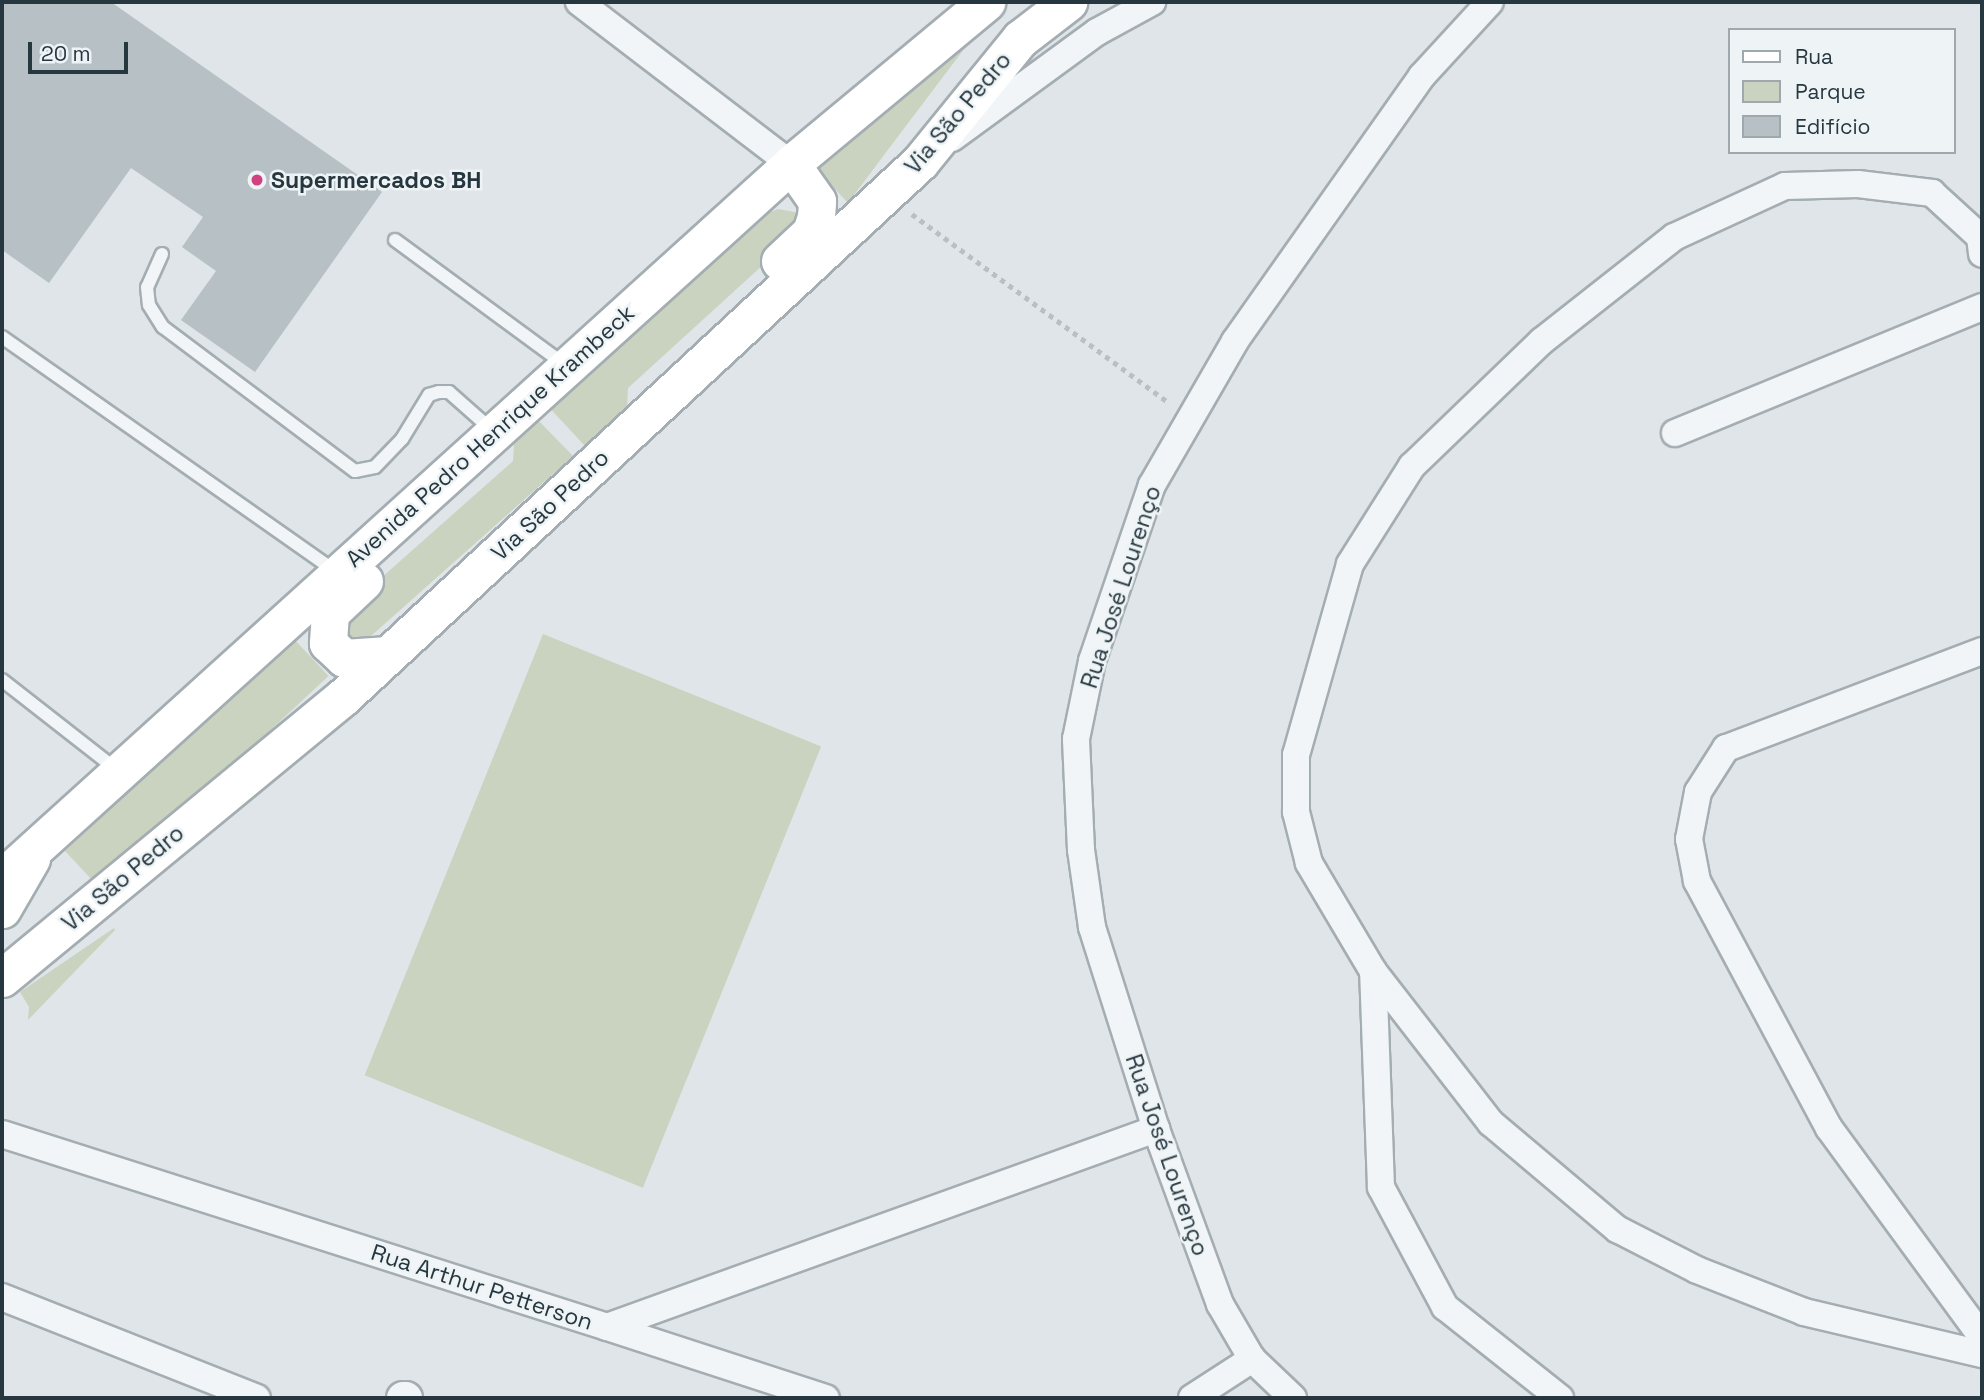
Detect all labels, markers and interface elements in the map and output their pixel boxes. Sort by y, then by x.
scale bar [32,28,131,72]
legend [1728,28,1956,154]
text: 20 m [41,40,91,67]
text: Rua [1795,43,1833,70]
street label: Via São Pedro [899,46,1017,180]
text: Parque [1795,78,1866,105]
text: Edifício [1795,113,1871,140]
place label: Supermercados BH [271,166,481,194]
marker: Supermercados BH [249,172,265,188]
street label: Avenida Pedro Henrique Krambeck [340,299,640,573]
street label: Via São Pedro [486,444,614,566]
street label: Rua José Lourenço [1075,482,1167,692]
street label: Via São Pedro [56,819,190,937]
street label: Rua José Lourenço [1120,1051,1214,1259]
street label: Rua Arthur Petterson [368,1238,596,1336]

